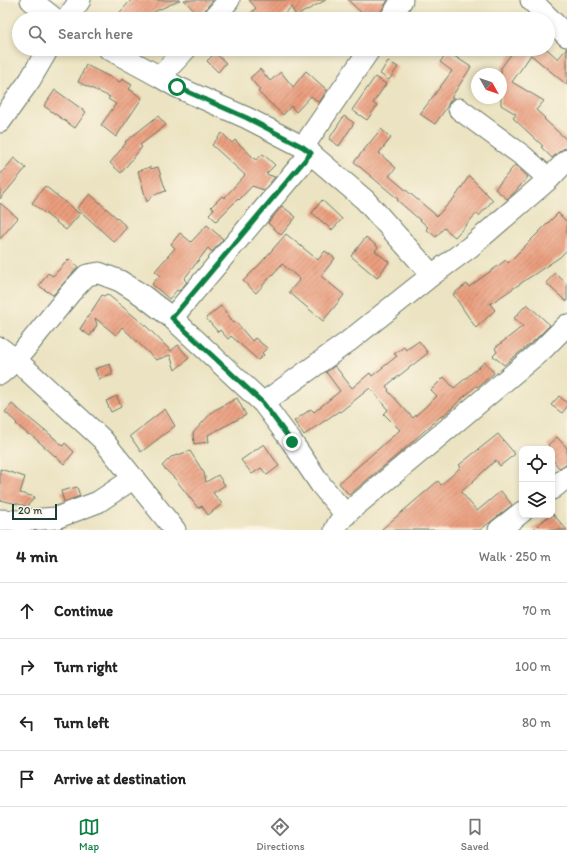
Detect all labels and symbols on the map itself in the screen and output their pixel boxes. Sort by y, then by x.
north arrow [471,68,507,104]
route start [168,78,186,96]
route end [283,433,301,451]
scale bar [12,502,57,521]

